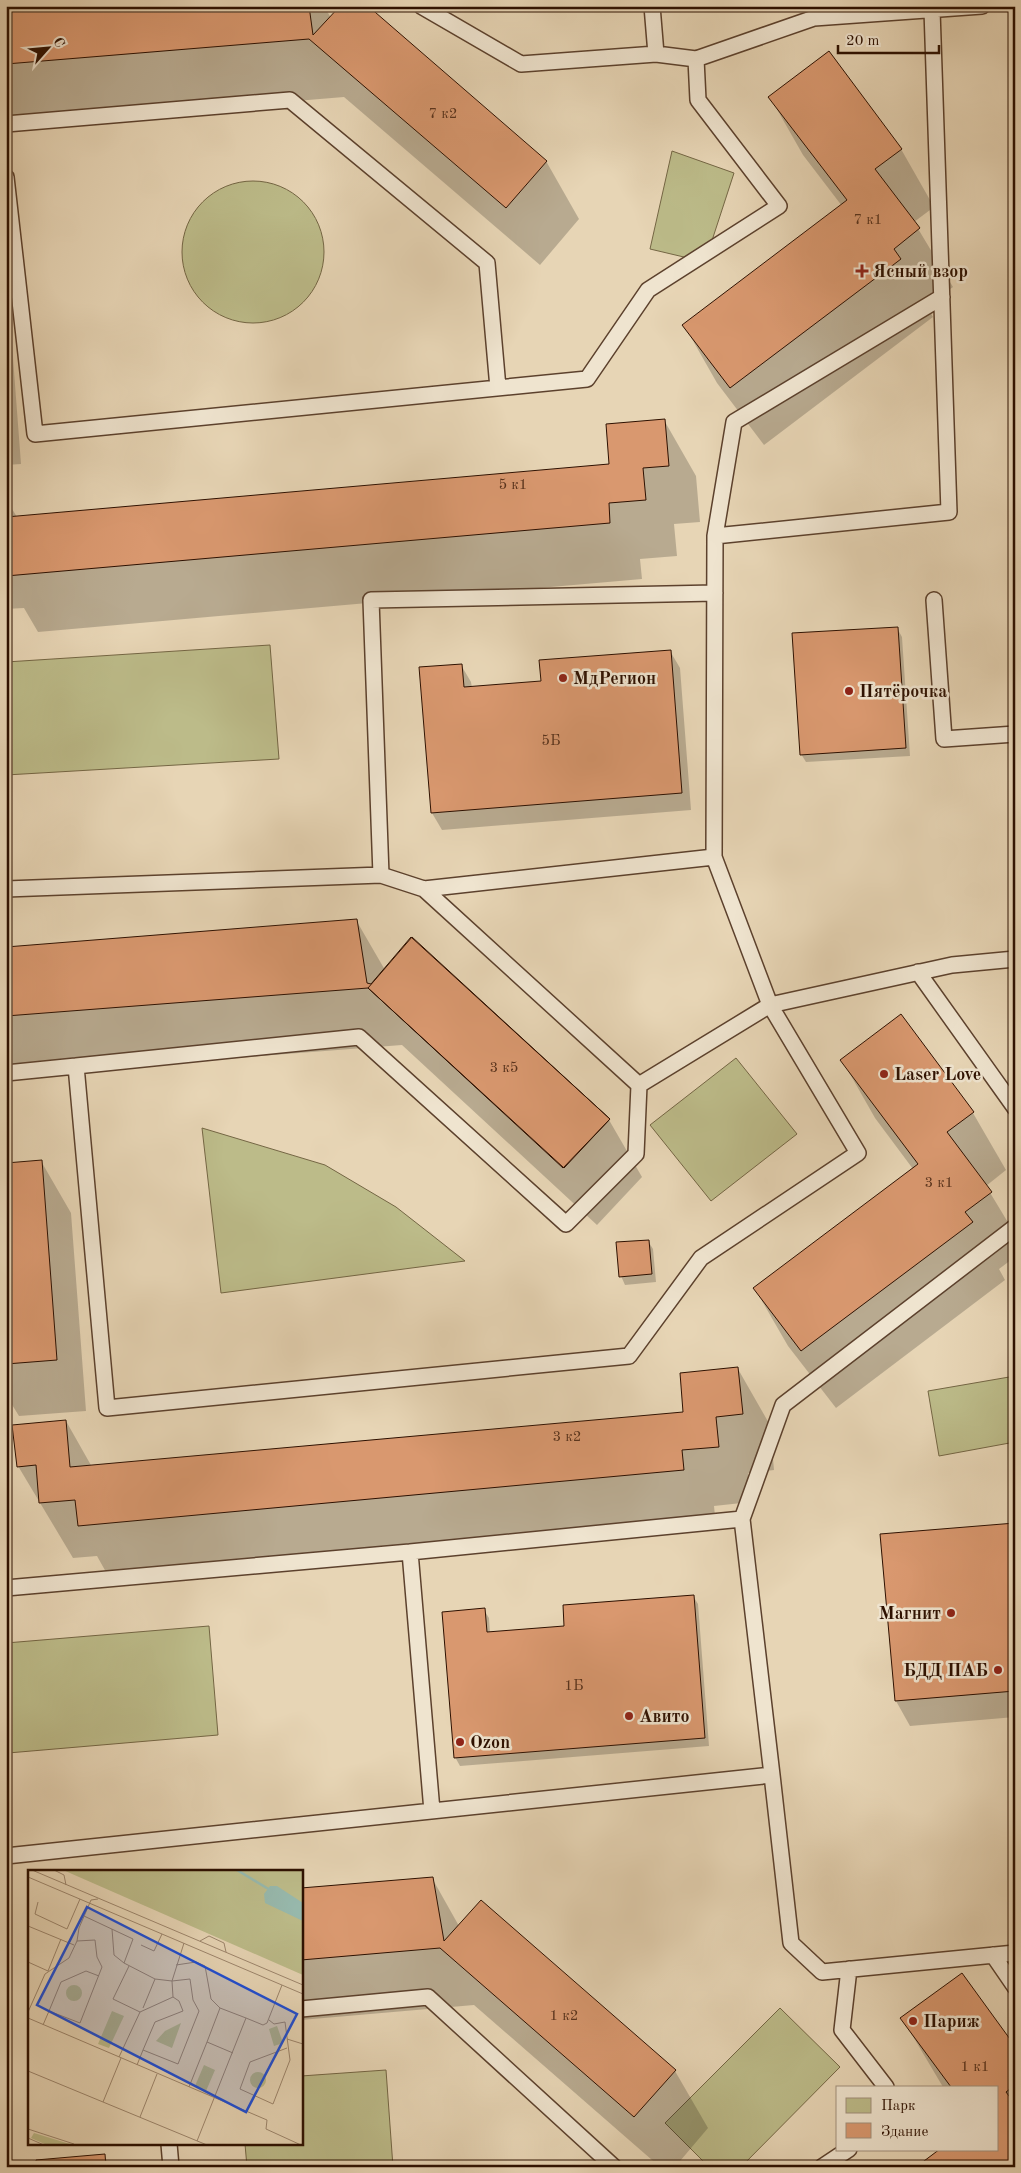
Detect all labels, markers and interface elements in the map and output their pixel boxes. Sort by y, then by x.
north arrow [22,22,72,72]
scale bar [838,22,940,54]
text: 20 m [846,34,880,49]
text: С [50,35,67,50]
house number: 7 к2 [428,107,458,122]
house number: 7 к1 [853,213,883,228]
place label: Ясный взор [873,263,968,281]
marker: Ясный взор [855,264,869,278]
house number: 5 к1 [498,478,528,493]
place label: МдРегион [573,670,656,688]
marker: МдРегион [557,672,569,684]
place label: Пятёрочка [859,683,947,701]
marker: Пятёрочка [843,685,855,697]
house number: 5Б [541,734,561,749]
house number: 3 к5 [489,1061,519,1076]
place label: Laser Love [894,1066,981,1084]
marker: Laser Love [878,1068,890,1080]
house number: 3 к1 [924,1176,954,1191]
house number: 3 к2 [552,1430,582,1445]
place label: Магнит [879,1605,941,1623]
marker: Магнит [945,1607,957,1619]
place label: БДД ПАБ [903,1662,988,1680]
marker: БДД ПАБ [992,1664,1004,1676]
house number: 1Б [564,1679,584,1694]
place label: Авито [639,1708,690,1726]
marker: Авито [623,1710,635,1722]
place label: Ozon [470,1734,510,1752]
marker: Ozon [454,1736,466,1748]
inset map [28,1870,302,2146]
house number: 1 к2 [549,2009,579,2024]
place label: Париж [923,2013,980,2031]
marker: Париж [907,2015,919,2027]
house number: 1 к1 [960,2060,990,2075]
legend [836,2086,998,2150]
text: Парк [881,2099,916,2114]
text: Здание [881,2125,928,2140]

